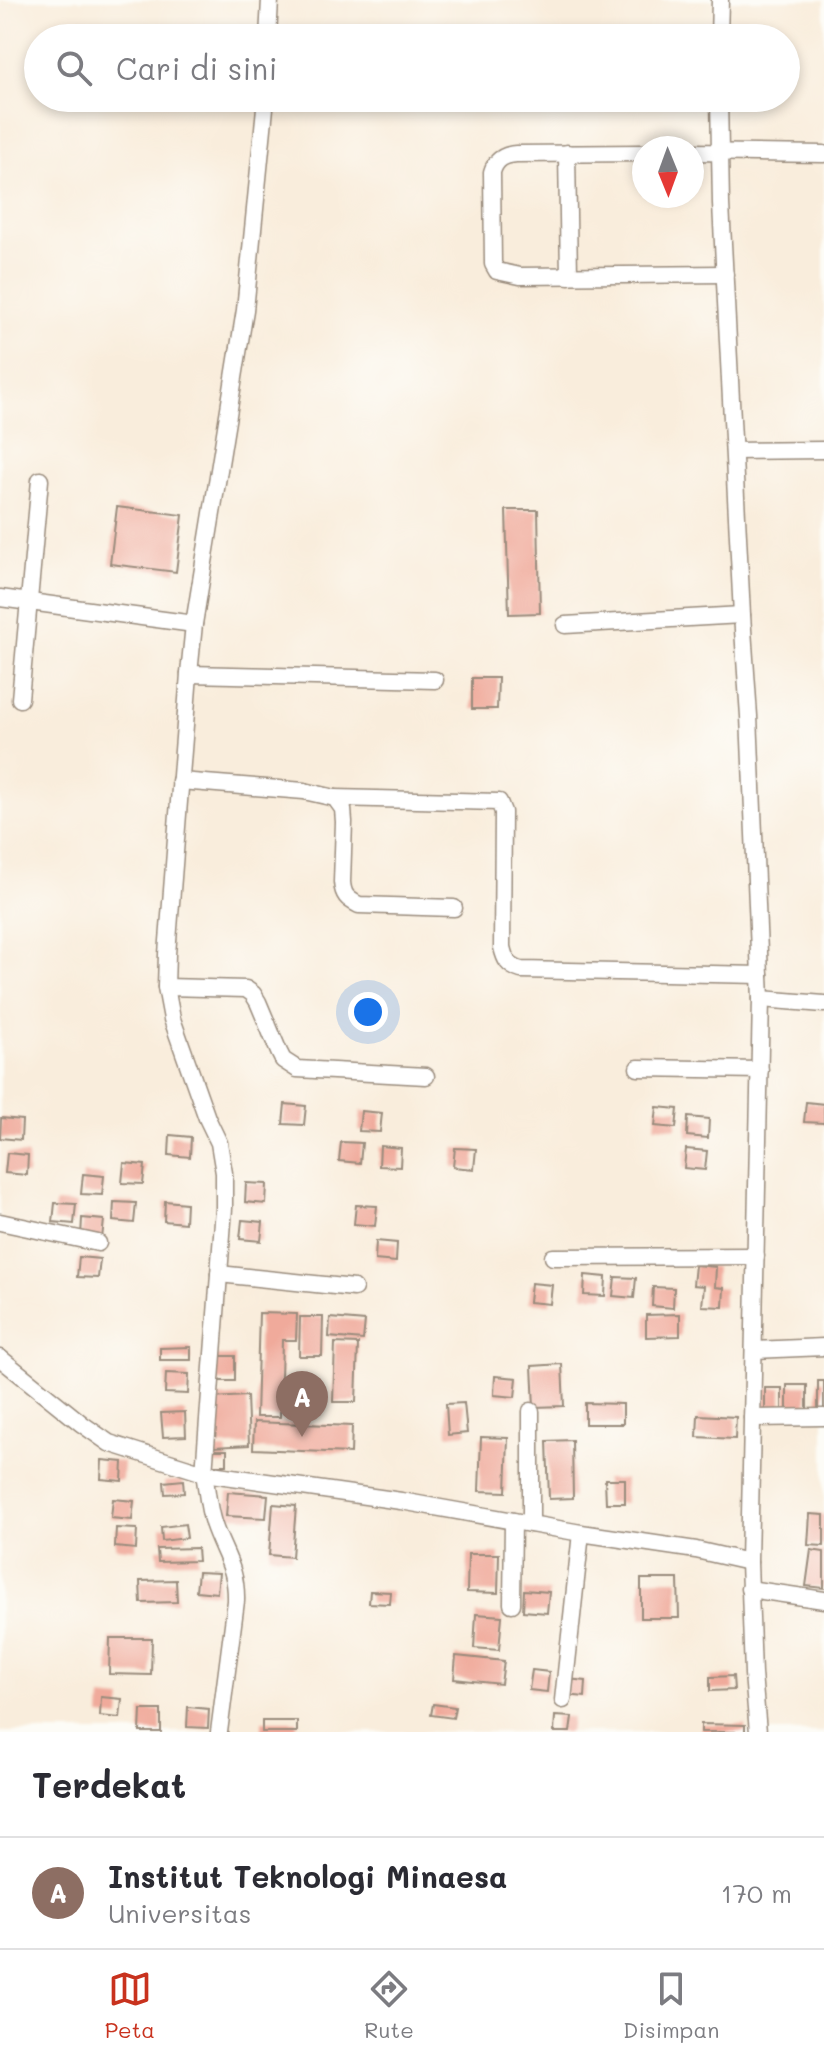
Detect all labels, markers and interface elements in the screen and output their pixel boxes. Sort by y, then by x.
search box [24,24,800,112]
icon: search [52,46,96,90]
text: Cari di sini [116,48,277,88]
north arrow [632,136,704,208]
your location [348,992,388,1032]
pin: A [276,1371,328,1437]
text: Terdekat [32,1762,186,1807]
text: Institut Teknologi Minaesa [108,1856,508,1896]
text: A [49,1876,67,1910]
text: 170 m [721,1876,792,1910]
text: Universitas [108,1896,251,1930]
tab: Peta [105,1967,155,2044]
tab: Rute [364,1967,414,2044]
tab: Disimpan [623,1967,719,2044]

